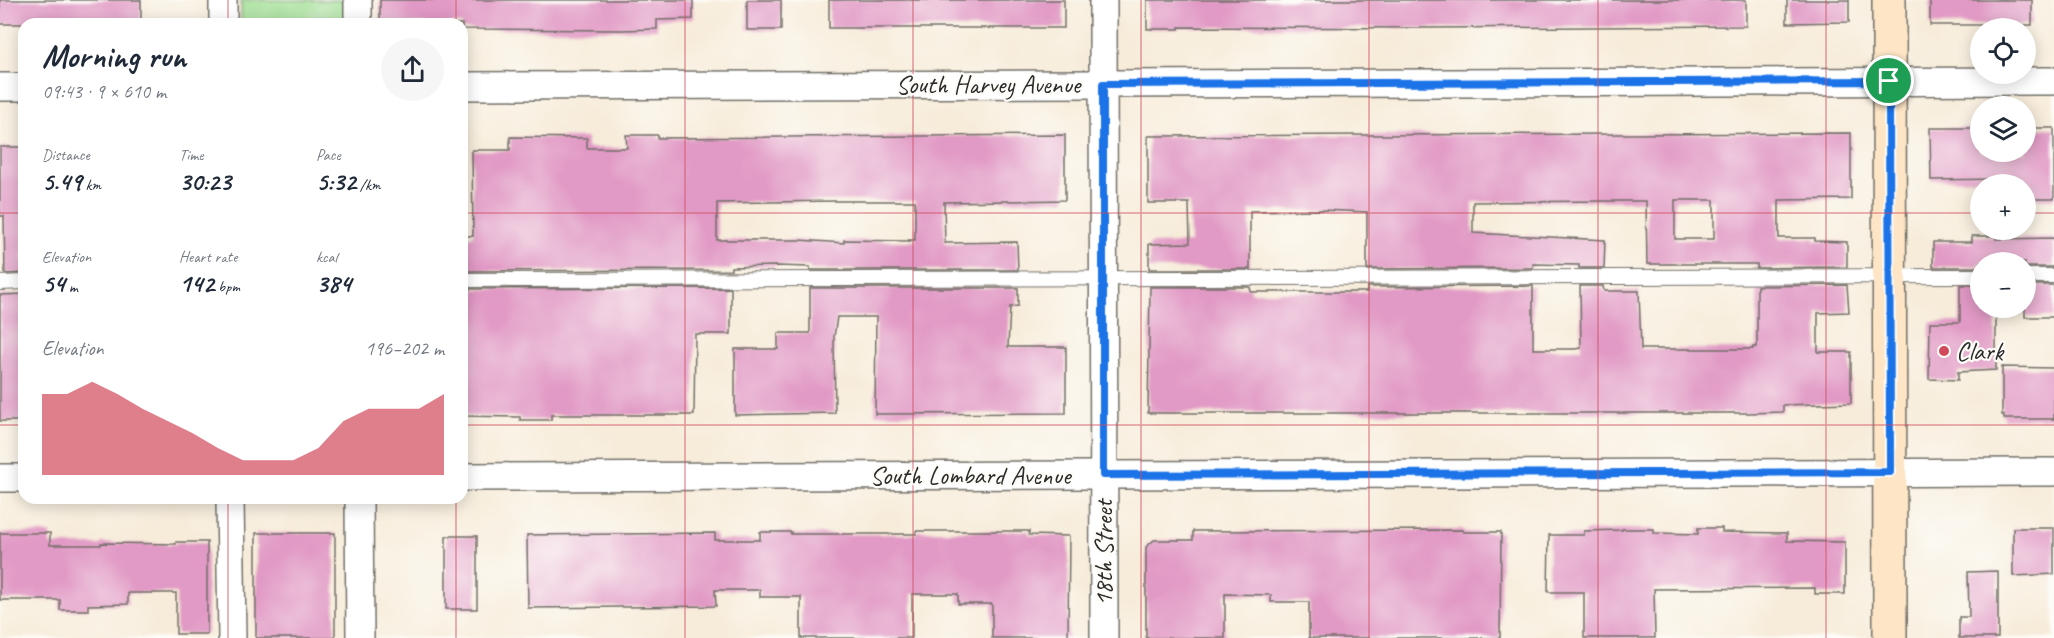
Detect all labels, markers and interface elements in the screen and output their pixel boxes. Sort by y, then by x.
map controls [1970,18,2036,318]
button: locate [1970,18,2036,84]
text: Morning run [42,35,186,77]
button: share [381,38,444,101]
pin [1863,55,1914,106]
icon: arrive [1872,64,1905,97]
street label: South Harvey Avenue [896,68,1083,101]
text: 09:43 · 9 × 610 m [42,79,166,104]
button: layers [1970,96,2036,162]
text: Distance [42,145,90,165]
text: Time [179,145,203,165]
text: Pace [316,145,341,165]
text: 5.49 [42,165,82,198]
text: 30:23 [179,165,231,198]
text: 5:32 [316,165,356,198]
button: + [1970,174,2036,240]
text: km [82,175,101,195]
text: /km [356,175,381,195]
text: Elevation [42,247,91,267]
text: Heart rate [179,247,237,267]
text: kcal [316,247,337,267]
button: − [1970,252,2036,318]
text: 54 [42,267,65,300]
text: 142 [179,267,214,300]
text: 384 [316,267,351,300]
text: m [65,277,78,297]
text: bpm [214,277,240,297]
place label: Clark [1956,335,2006,368]
text: Elevation [42,336,104,361]
text: 196–202 m [365,336,444,361]
marker: Clark [1937,344,1951,358]
street label: South Lombard Avenue [870,459,1073,492]
street label: 18th Street [1087,498,1120,606]

